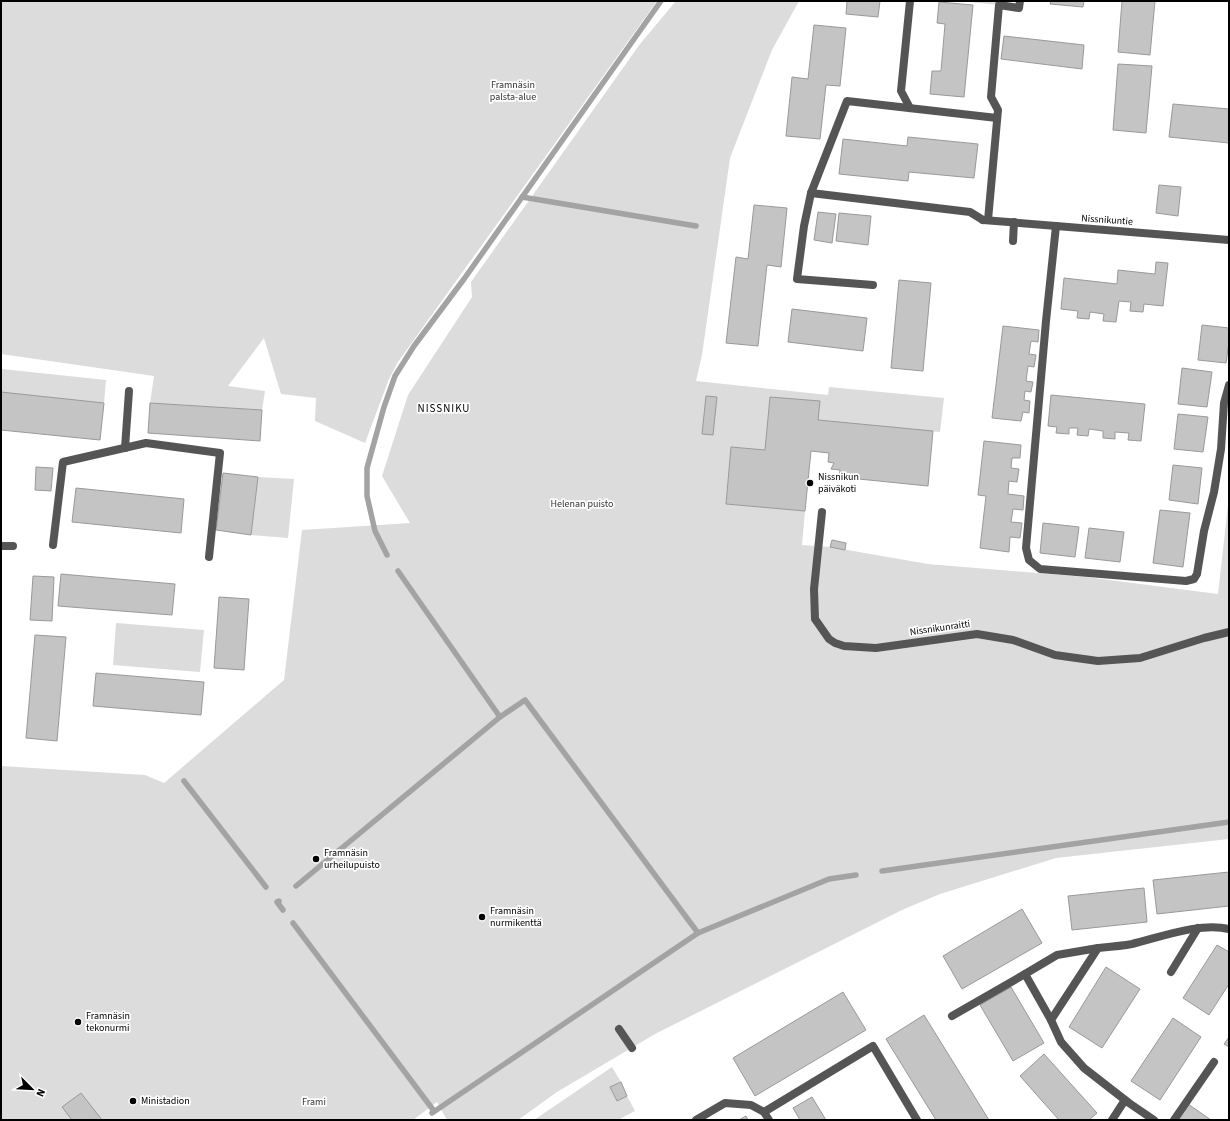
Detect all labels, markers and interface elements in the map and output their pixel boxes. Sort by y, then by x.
park label: Framnäsin palsta-alue [490,78,536,104]
street label: Nissnikuntie [1081,211,1133,229]
district label: NISSNIKU [418,401,470,416]
place label: Nissnikun päiväkoti [818,470,859,496]
marker: Nissnikun päiväkoti [805,478,815,488]
park label: Helenan puisto [550,497,614,511]
street label: Nissnikunraitti [909,617,971,639]
place label: Framnäsin urheilupuisto [324,846,380,872]
marker: Framnäsin urheilupuisto [311,854,321,864]
place label: Framnäsin nurmikenttä [490,904,542,930]
marker: Framnäsin nurmikenttä [477,912,487,922]
place label: Framnäsin tekonurmi [86,1009,130,1035]
marker: Framnäsin tekonurmi [73,1017,83,1027]
north arrow [12,1069,52,1109]
text: N [32,1086,49,1099]
place label: Ministadion [141,1094,190,1108]
park label: Frami [302,1095,326,1109]
marker: Ministadion [128,1096,138,1106]

